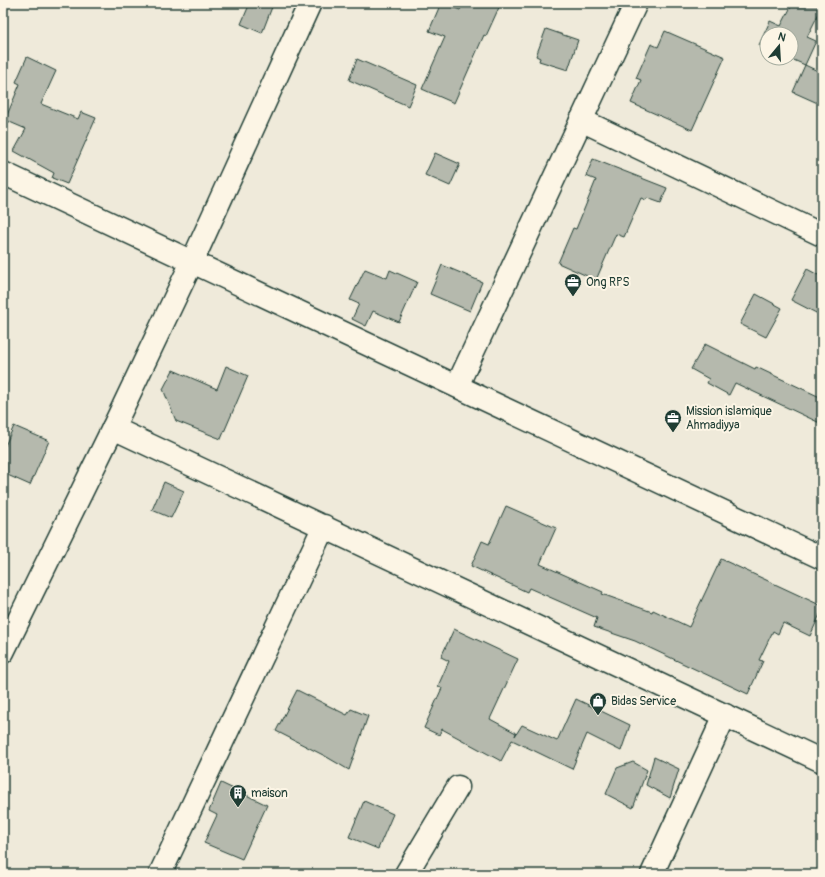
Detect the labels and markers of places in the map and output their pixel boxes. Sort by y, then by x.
office icon: Ong RPS [563,272,583,297]
place label: Ong RPS [586,275,630,290]
place label: Mission islamique Ahmadiyya [686,404,772,433]
office icon: Mission islamique Ahmadiyya [663,408,683,433]
shop icon: Bidas Service [588,691,608,716]
place label: Bidas Service [611,694,676,709]
building icon: maison [228,783,248,808]
place label: maison [251,786,288,801]

